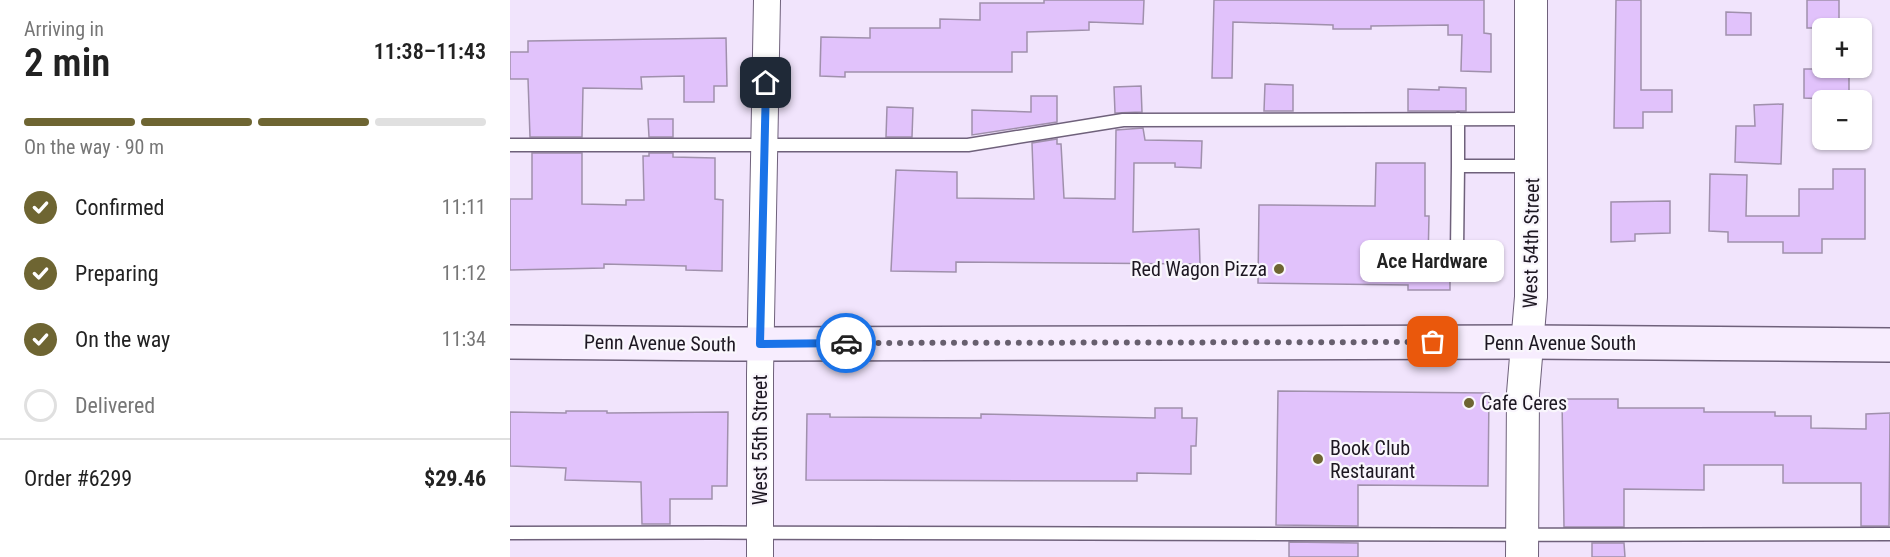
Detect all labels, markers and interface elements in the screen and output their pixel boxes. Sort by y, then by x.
text: Arriving in [24,17,104,41]
map controls [1812,18,1872,150]
button: + [1812,18,1872,78]
text: 11:38–11:43 [374,39,486,64]
text: 2 min [24,40,110,86]
pin [740,57,791,108]
icon: home [749,66,782,99]
button: − [1812,90,1872,150]
text: On the way · 90 m [24,135,164,159]
street label: West 54th Street [1518,177,1544,309]
icon: check [24,191,57,224]
text: Confirmed [75,195,164,220]
text: 11:11 [442,195,486,219]
callout: Ace Hardware [1361,240,1505,282]
text: Ace Hardware [1376,249,1488,273]
icon: check [24,257,57,290]
place label: Red Wagon Pizza [1131,257,1267,281]
text: Preparing [75,261,159,286]
text: 11:12 [442,261,486,285]
marker: Red Wagon Pizza [1272,262,1286,276]
courier [816,313,876,373]
pin [1407,316,1458,367]
icon: check [24,323,57,356]
icon: bag [1416,325,1449,358]
text: On the way [75,327,170,352]
text: 11:34 [442,327,486,351]
icon: car [830,327,863,360]
street label: Penn Avenue South [584,330,736,356]
street label: Penn Avenue South [1484,331,1636,355]
street label: West 55th Street [748,375,772,505]
place label: Cafe Ceres [1481,391,1567,415]
text: Delivered [75,393,155,418]
marker: Cafe Ceres [1462,396,1476,410]
place label: Book Club Restaurant [1330,436,1415,483]
marker: Book Club Restaurant [1311,452,1325,466]
text: Order #6299 [24,466,132,491]
text: $29.46 [424,466,486,491]

